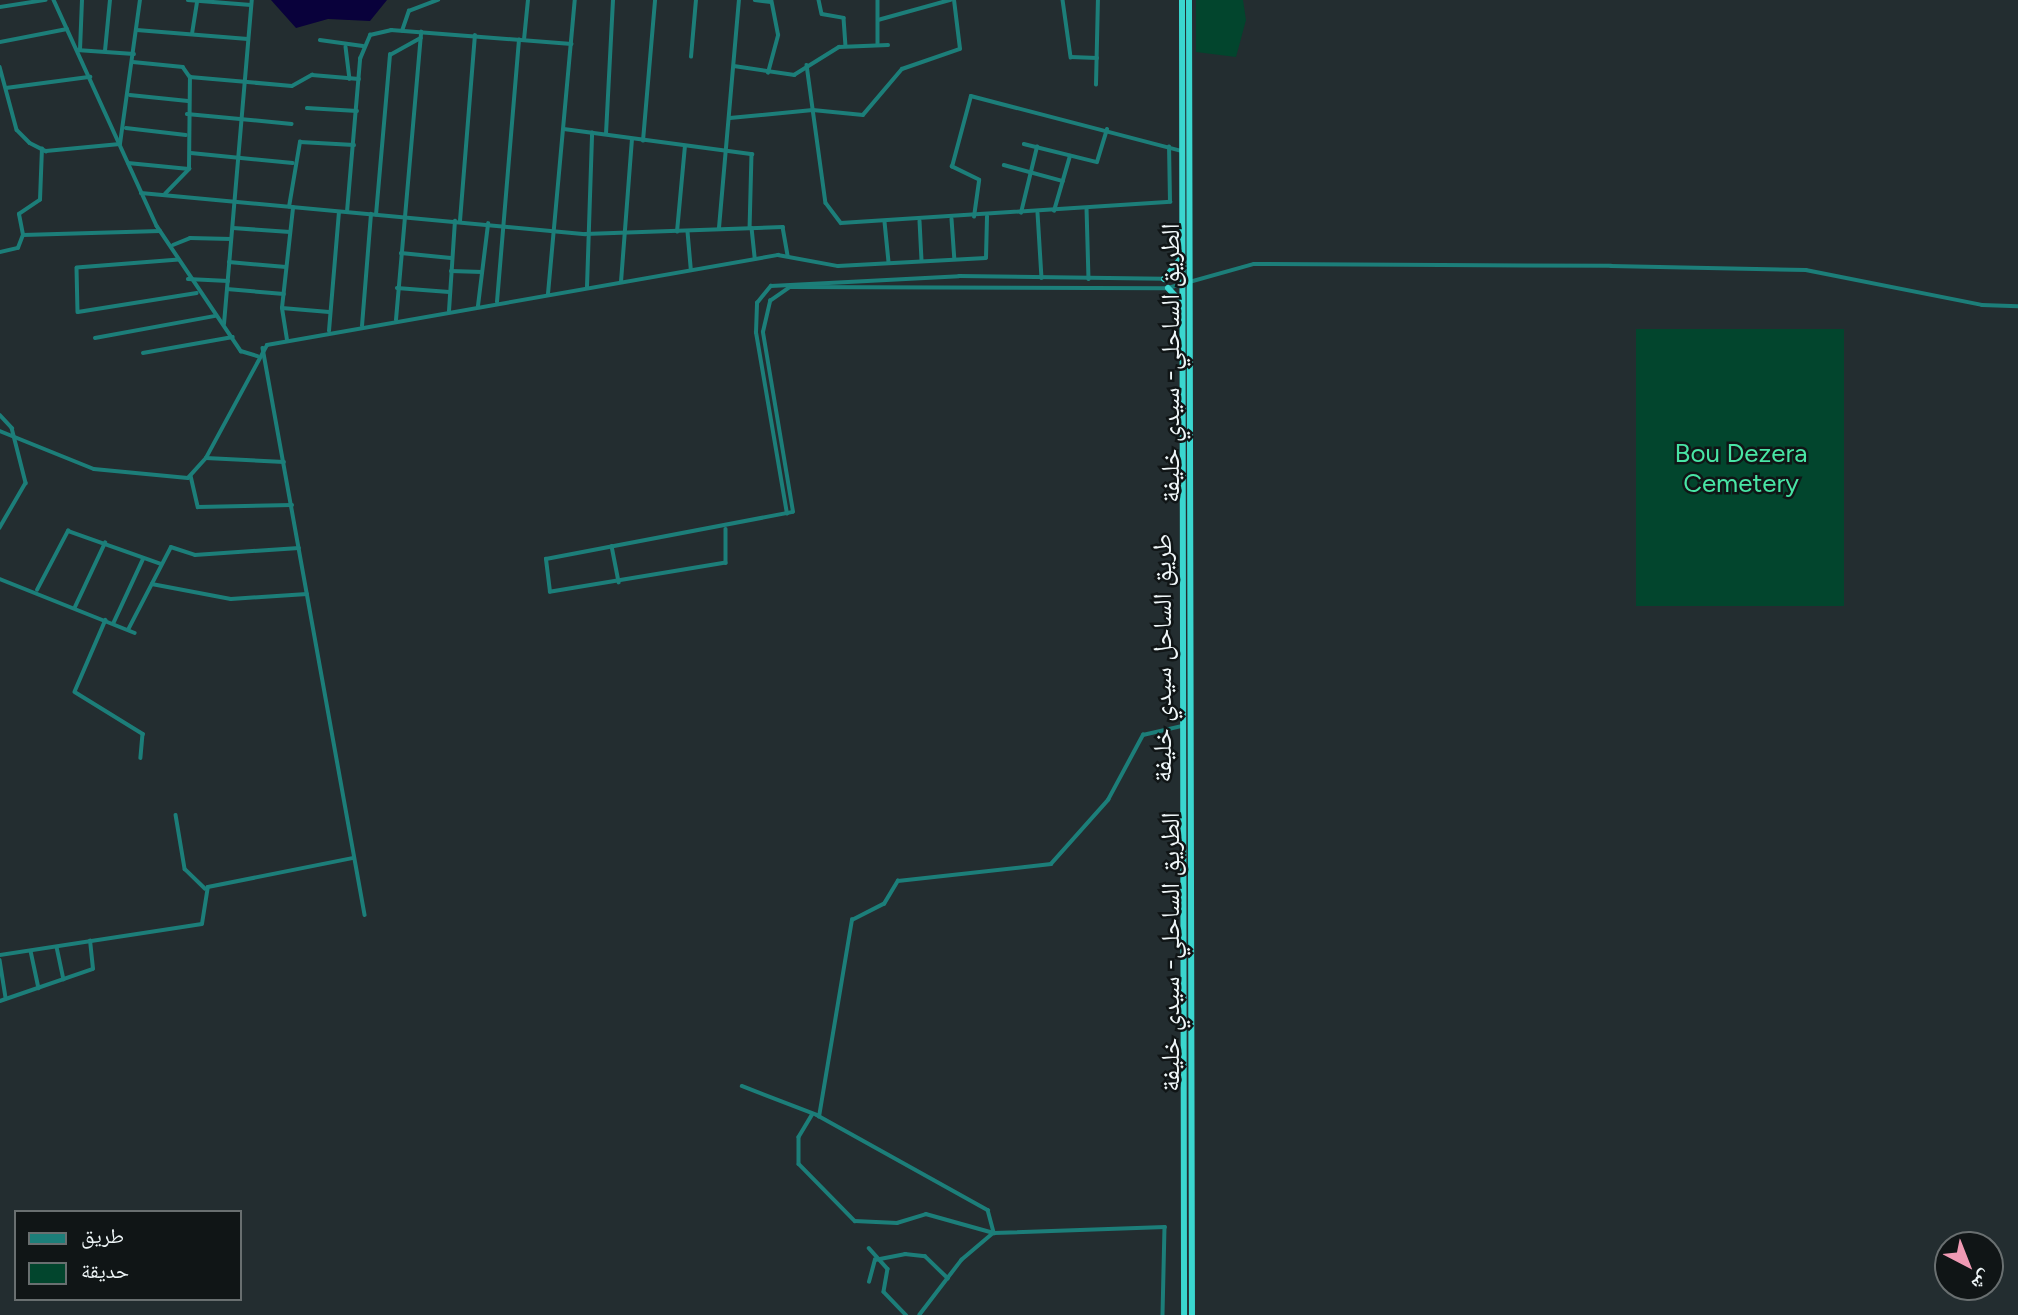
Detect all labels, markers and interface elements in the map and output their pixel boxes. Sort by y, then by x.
street label: الطريق الساحلي- سيدي خليفة [1155,223,1187,503]
park label: Bou Dezera Cemetery [1675,438,1807,500]
street label: طريق الساحل سيدي خليفة [1147,534,1179,782]
street label: الطريق الساحلي- سيدي خليفة [1155,812,1187,1092]
legend [14,1210,242,1301]
text: طريق [81,1223,124,1248]
north arrow [1934,1231,2004,1301]
text: حديقة [81,1258,129,1283]
text: ش [1967,1265,1997,1296]

